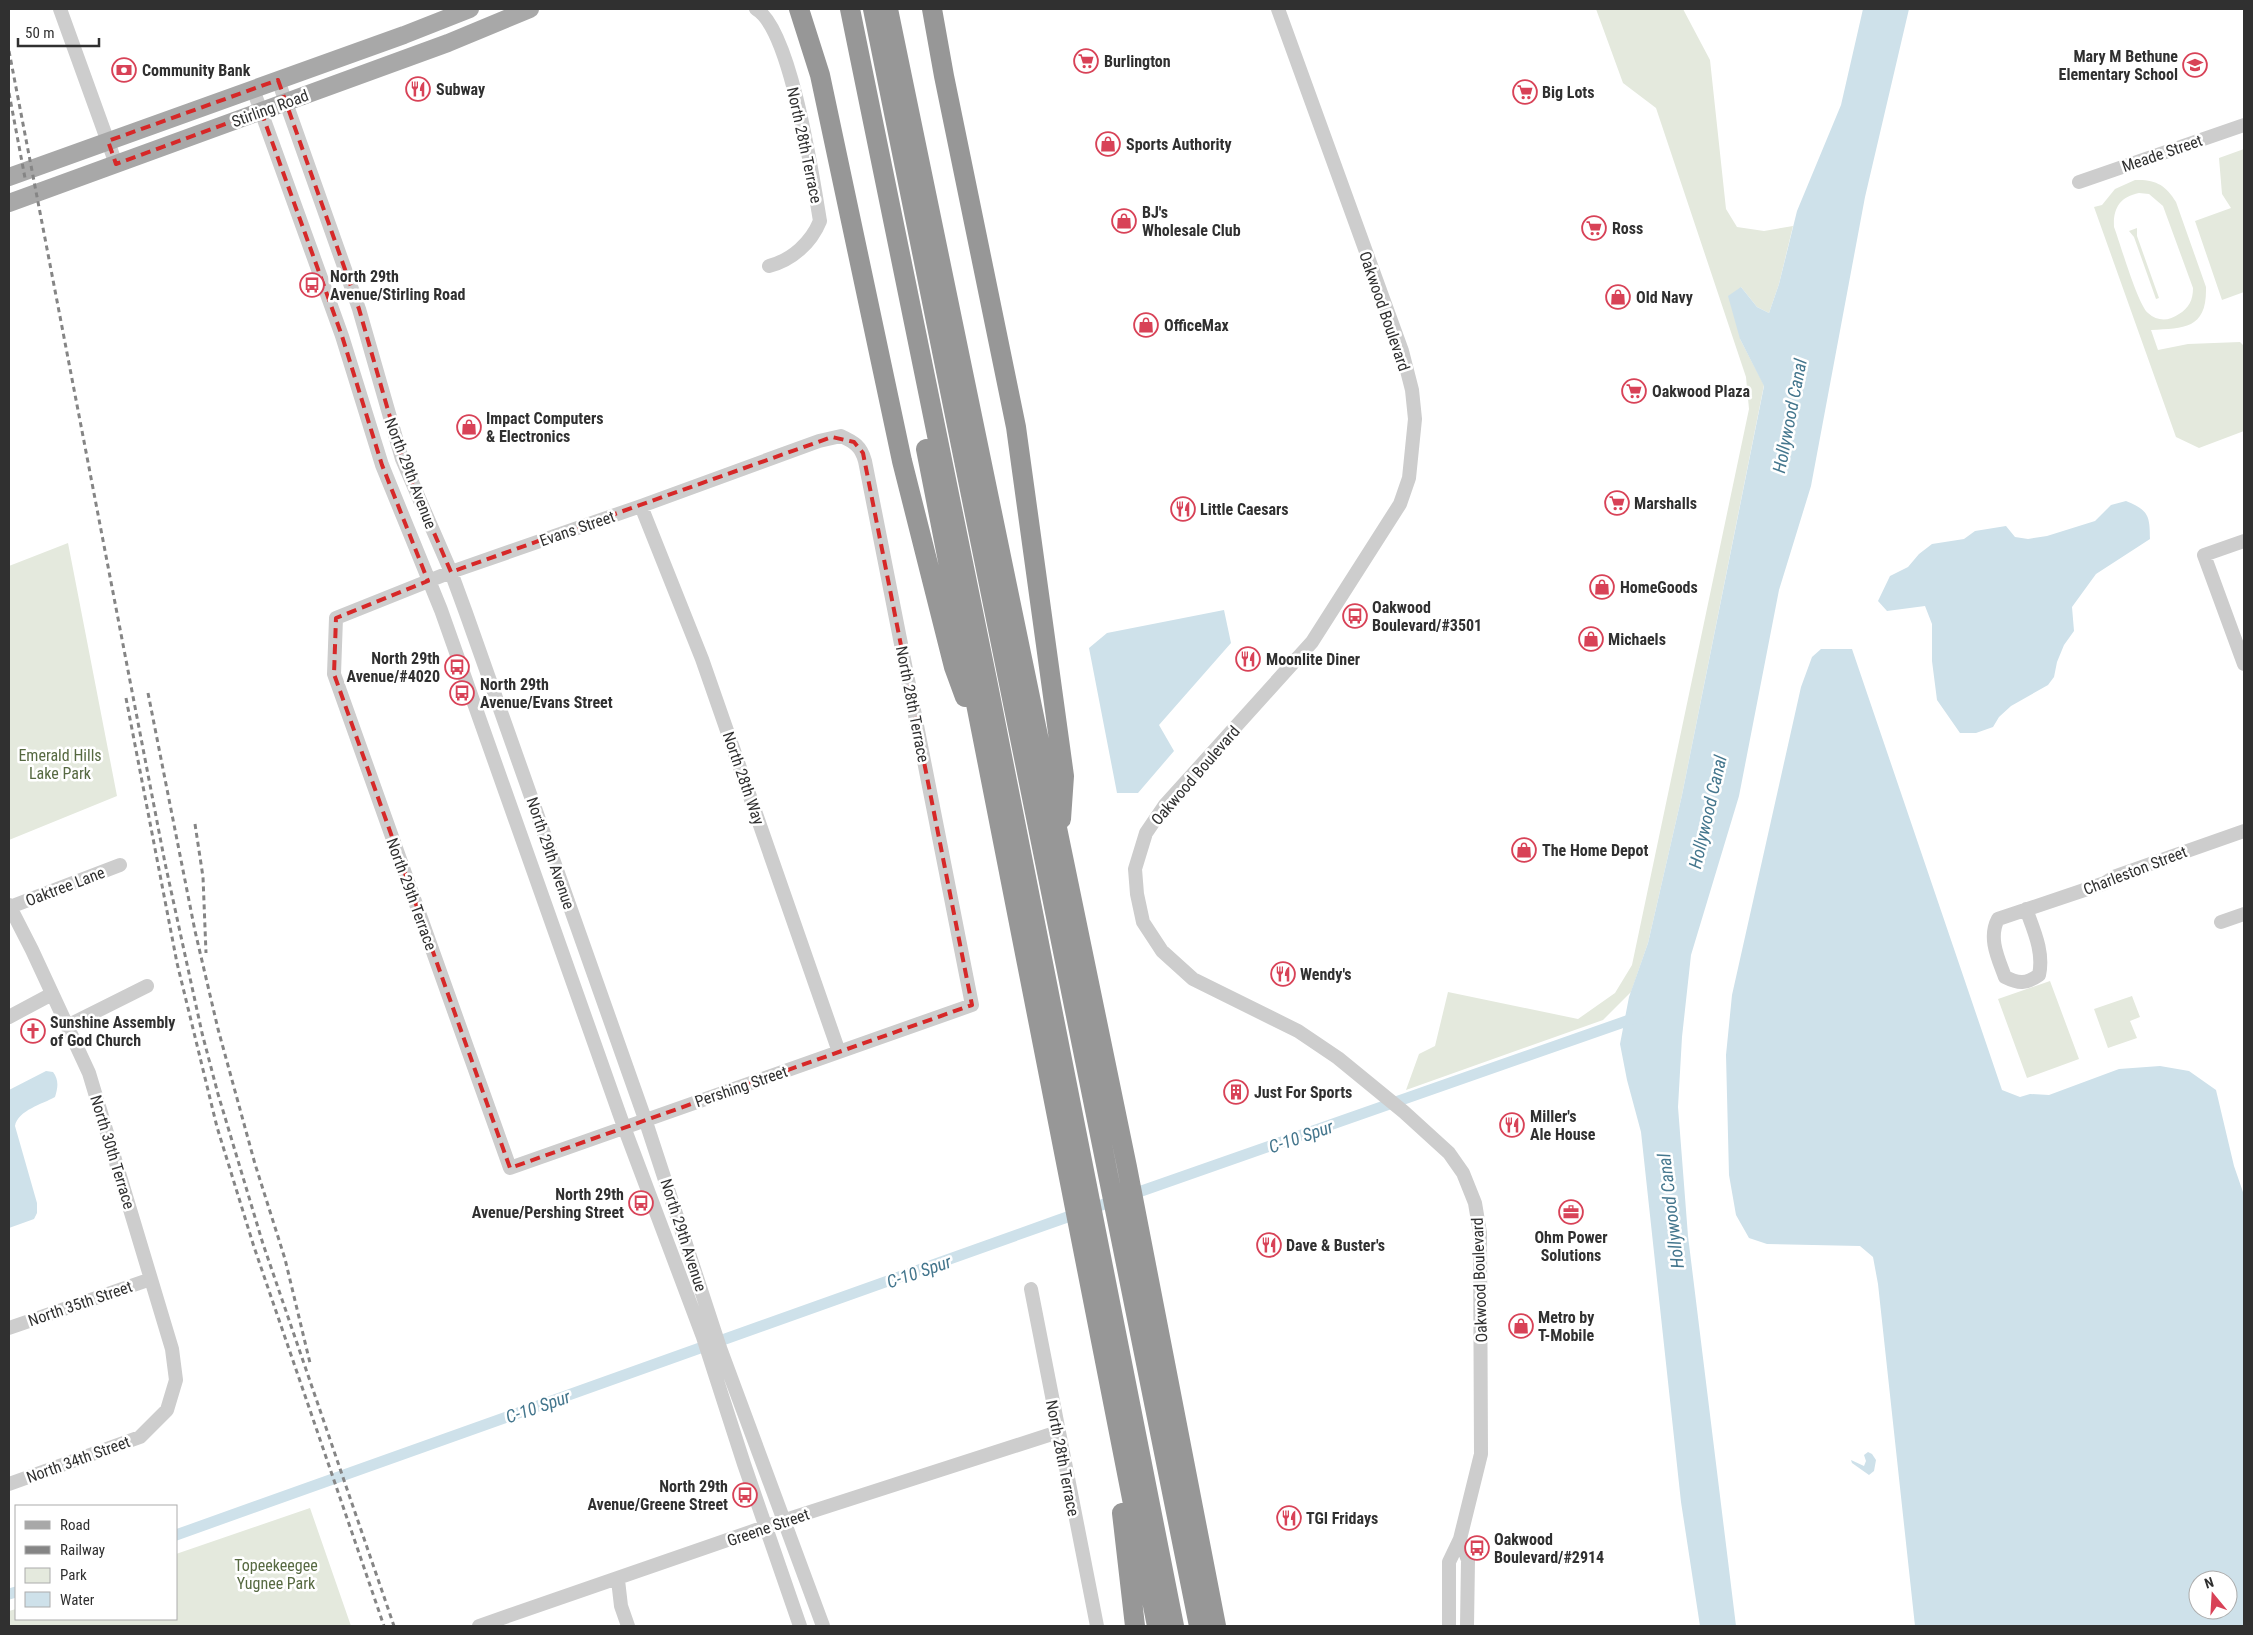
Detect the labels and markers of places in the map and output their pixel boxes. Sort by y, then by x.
place label: Mary M Bethune Elementary School [2059,47,2178,84]
supermarket icon: Burlington [1073,48,1099,74]
place label: Burlington [1104,52,1171,71]
school or university icon: Mary M Bethune Elementary School [2182,52,2208,78]
bank icon: Community Bank [111,57,137,83]
place label: Community Bank [142,61,251,80]
restaurant icon: Subway [405,76,431,102]
supermarket icon: Big Lots [1512,79,1538,105]
place label: Subway [436,80,485,99]
place label: Big Lots [1542,83,1595,102]
shop icon: Sports Authority [1095,131,1121,157]
place label: Sports Authority [1126,135,1232,154]
place label: BJ's Wholesale Club [1142,203,1241,240]
shop icon: BJ's Wholesale Club [1111,208,1137,234]
supermarket icon: Ross [1581,215,1607,241]
place label: Ross [1612,219,1643,238]
place label: North 29th Avenue/Stirling Road [330,267,466,304]
bus stop icon: North 29th Avenue/Stirling Road [299,272,325,298]
shop icon: Old Navy [1605,284,1631,310]
place label: Old Navy [1636,288,1693,307]
shop icon: OfficeMax [1133,312,1159,338]
place label: OfficeMax [1164,316,1229,335]
supermarket icon: Oakwood Plaza [1621,378,1647,404]
place label: Oakwood Plaza [1652,382,1750,401]
place label: Impact Computers & Electronics [486,409,603,446]
shop icon: Impact Computers & Electronics [456,414,482,440]
supermarket icon: Marshalls [1604,490,1630,516]
place label: Marshalls [1634,494,1697,513]
restaurant icon: Little Caesars [1170,496,1196,522]
place label: Little Caesars [1200,500,1289,519]
shop icon: HomeGoods [1589,574,1615,600]
place label: HomeGoods [1620,578,1698,597]
place label: Oakwood Boulevard/#3501 [1372,598,1482,635]
bus stop icon: Oakwood Boulevard/#3501 [1342,603,1368,629]
shop icon: Michaels [1578,626,1604,652]
place label: Michaels [1608,630,1666,649]
restaurant icon: Moonlite Diner [1235,646,1261,672]
place label: North 29th Avenue/#4020 [347,649,440,686]
place label: Moonlite Diner [1266,650,1360,669]
bus stop icon: North 29th Avenue/#4020 [444,654,470,680]
place label: North 29th Avenue/Evans Street [480,675,613,712]
bus stop icon: North 29th Avenue/Evans Street [449,680,475,706]
shop icon: The Home Depot [1511,837,1537,863]
place label: The Home Depot [1542,841,1648,860]
restaurant icon: Wendy's [1270,961,1296,987]
place label: Wendy's [1300,965,1352,984]
place label: Sunshine Assembly of God Church [50,1013,175,1050]
church icon: Sunshine Assembly of God Church [20,1018,46,1044]
building icon: Just For Sports [1223,1079,1249,1105]
place label: Just For Sports [1254,1083,1352,1102]
place label: Miller's Ale House [1530,1107,1596,1144]
restaurant icon: Miller's Ale House [1499,1112,1525,1138]
place label: North 29th Avenue/Pershing Street [472,1185,624,1222]
bus stop icon: North 29th Avenue/Pershing Street [628,1190,654,1216]
office icon: Ohm Power Solutions [1558,1199,1584,1225]
place label: Ohm Power Solutions [1534,1228,1608,1265]
restaurant icon: Dave & Buster's [1256,1232,1282,1258]
place label: Dave & Buster's [1286,1236,1385,1255]
place label: Metro by T-Mobile [1538,1308,1594,1345]
shop icon: Metro by T-Mobile [1508,1313,1534,1339]
place label: North 29th Avenue/Greene Street [587,1477,728,1514]
bus stop icon: North 29th Avenue/Greene Street [732,1482,758,1508]
restaurant icon: TGI Fridays [1276,1505,1302,1531]
place label: TGI Fridays [1306,1509,1378,1528]
place label: Oakwood Boulevard/#2914 [1494,1530,1604,1567]
bus stop icon: Oakwood Boulevard/#2914 [1464,1535,1490,1561]

